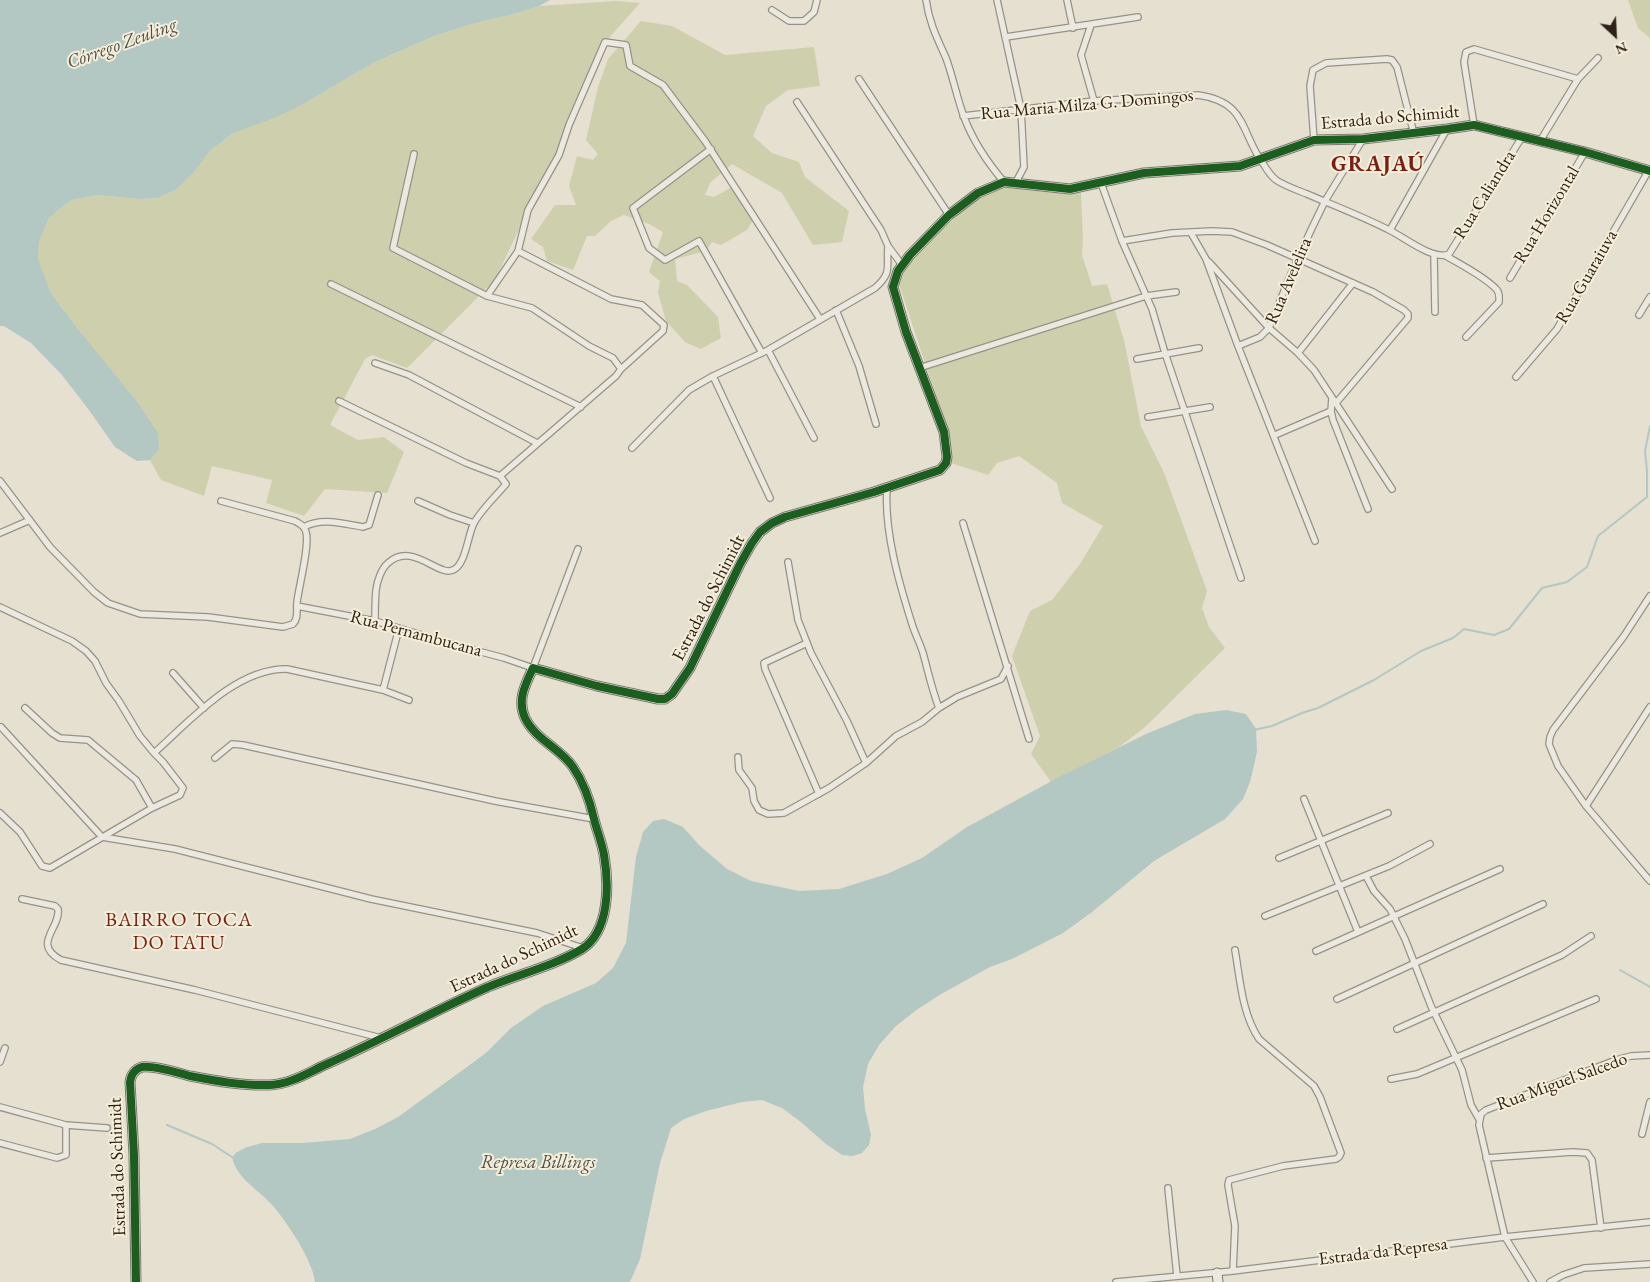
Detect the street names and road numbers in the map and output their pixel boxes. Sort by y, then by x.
street label: Rua Maria Milza G. Domingos [980,85,1194,125]
street label: Estrada do Schimidt [1320,101,1460,135]
street label: Rua Caliandra [1449,147,1521,243]
street label: Rua Horizontal [1510,163,1584,267]
street label: Rua Guaraiuva [1551,226,1623,328]
street label: Rua Avelelira [1261,234,1317,328]
street label: Estrada do Schimidt [668,531,750,665]
street label: Rua Pernambucana [348,606,484,662]
street label: Estrada do Schimidt [447,920,581,998]
street label: Rua Miguel Salcedo [1494,1048,1630,1116]
street label: Estrada do Schimidt [105,1097,131,1237]
street label: Estrada da Represa [1317,1233,1449,1271]

